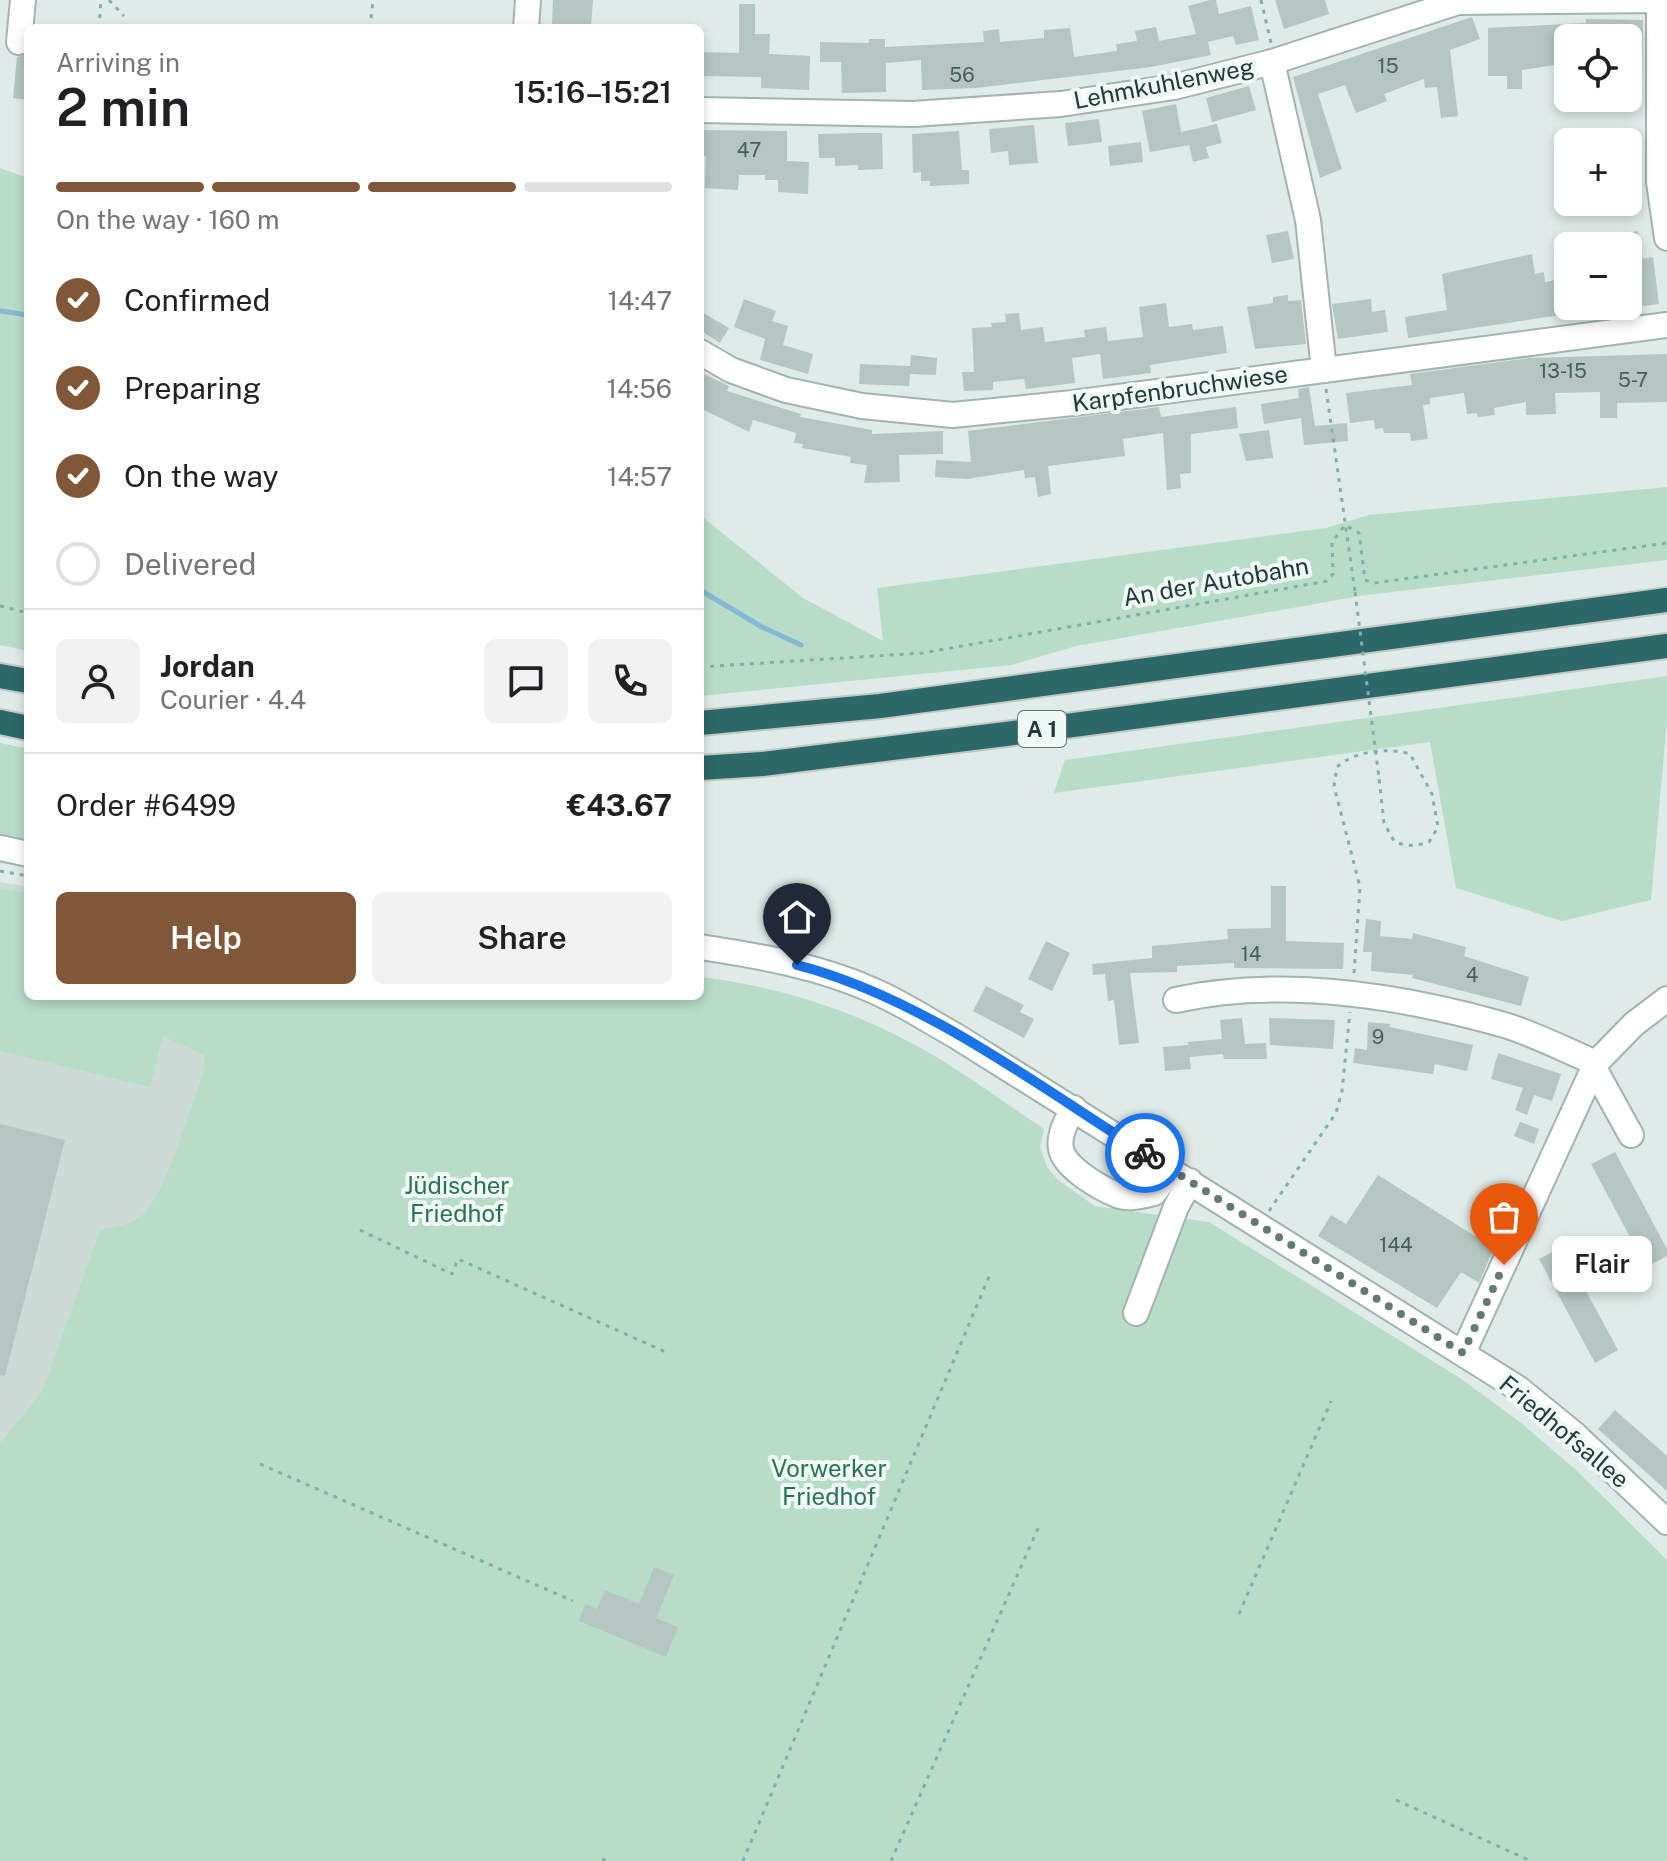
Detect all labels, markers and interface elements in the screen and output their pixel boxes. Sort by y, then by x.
map controls [1554,24,1642,320]
button: locate [1554,24,1642,112]
text: Arriving in [56,47,180,78]
street label: Lehmkuhlenweg [1071,52,1256,114]
house number: 15 [1378,54,1398,78]
house number: 56 [949,63,975,87]
text: 15:16–15:21 [514,74,672,110]
text: 2 min [56,77,190,138]
button: + [1554,128,1642,216]
house number: 47 [737,138,761,162]
text: On the way · 160 m [56,204,280,235]
button: − [1554,232,1642,320]
icon: check [56,278,100,322]
text: Confirmed [124,282,270,318]
text: 14:47 [607,285,672,316]
street label: Karpfenbruchwiese [1070,359,1289,417]
house number: 13-15 [1539,359,1587,383]
icon: check [56,366,100,410]
house number: 5-7 [1618,368,1648,392]
text: Preparing [124,370,261,406]
text: 14:56 [606,373,672,404]
icon: check [56,454,100,498]
text: On the way [124,458,278,494]
text: 14:57 [607,461,672,492]
text: Delivered [124,546,256,582]
street label: An der Autobahn [1121,551,1311,611]
button: person [56,639,140,723]
button: chat [484,639,568,723]
button: phone [588,639,672,723]
text: Jordan [160,648,255,684]
text: Courier · 4.4 [160,684,306,715]
road number: A 1 [1018,711,1066,747]
text: Order #6499 [56,787,236,823]
text: €43.67 [567,787,672,823]
pin [763,883,831,965]
button: Help [56,892,356,984]
button: Share [372,892,672,984]
icon: home [775,895,819,939]
house number: 14 [1241,942,1261,966]
house number: 4 [1466,963,1478,987]
house number: 9 [1372,1025,1384,1049]
courier [1105,1113,1185,1193]
icon: bike [1123,1131,1167,1175]
park label: Jüdischer Friedhof [404,1171,510,1227]
pin [1470,1183,1538,1265]
icon: bag [1482,1195,1526,1239]
house number: 144 [1379,1233,1413,1257]
callout: Flair [1552,1237,1652,1293]
text: Flair [1574,1248,1630,1279]
street label: Friedhofsallee [1494,1369,1635,1493]
park label: Vorwerker Friedhof [771,1454,887,1510]

